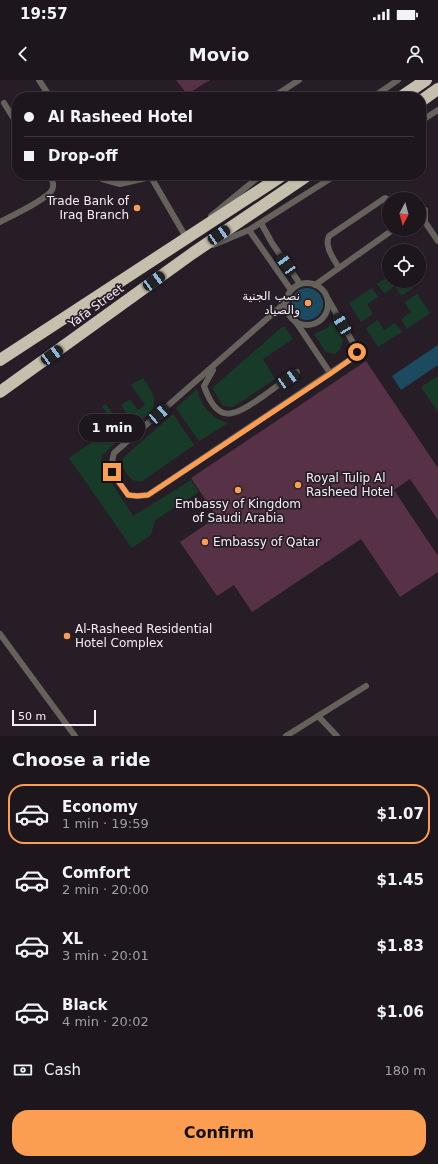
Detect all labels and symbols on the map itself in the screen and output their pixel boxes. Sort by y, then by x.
north arrow [382,192,426,236]
place label: Trade Bank of Iraq Branch [46,194,130,222]
marker: Trade Bank of Iraq Branch [132,203,142,213]
car [206,223,232,247]
car [274,251,298,277]
car [141,269,167,293]
street label: Yafa Street [65,281,127,331]
place label: نصب الجنية والصياد [242,289,300,318]
marker: نصب الجنية والصياد [303,298,313,308]
car [331,311,353,337]
car [39,343,65,367]
route start [348,343,366,361]
car [275,367,301,391]
car [146,402,172,426]
callout: 1 min [79,414,145,442]
route end [103,463,121,481]
place label: Royal Tulip Al Rasheed Hotel [306,471,393,499]
marker: Royal Tulip Al Rasheed Hotel [293,480,303,490]
marker: Embassy of Kingdom of Saudi Arabia [233,485,243,495]
place label: Embassy of Kingdom of Saudi Arabia [175,497,301,525]
place label: Embassy of Qatar [213,535,320,549]
marker: Embassy of Qatar [200,537,210,547]
place label: Al-Rasheed Residential Hotel Complex [75,622,212,650]
marker: Al-Rasheed Residential Hotel Complex [62,631,72,641]
scale bar [12,708,96,727]

